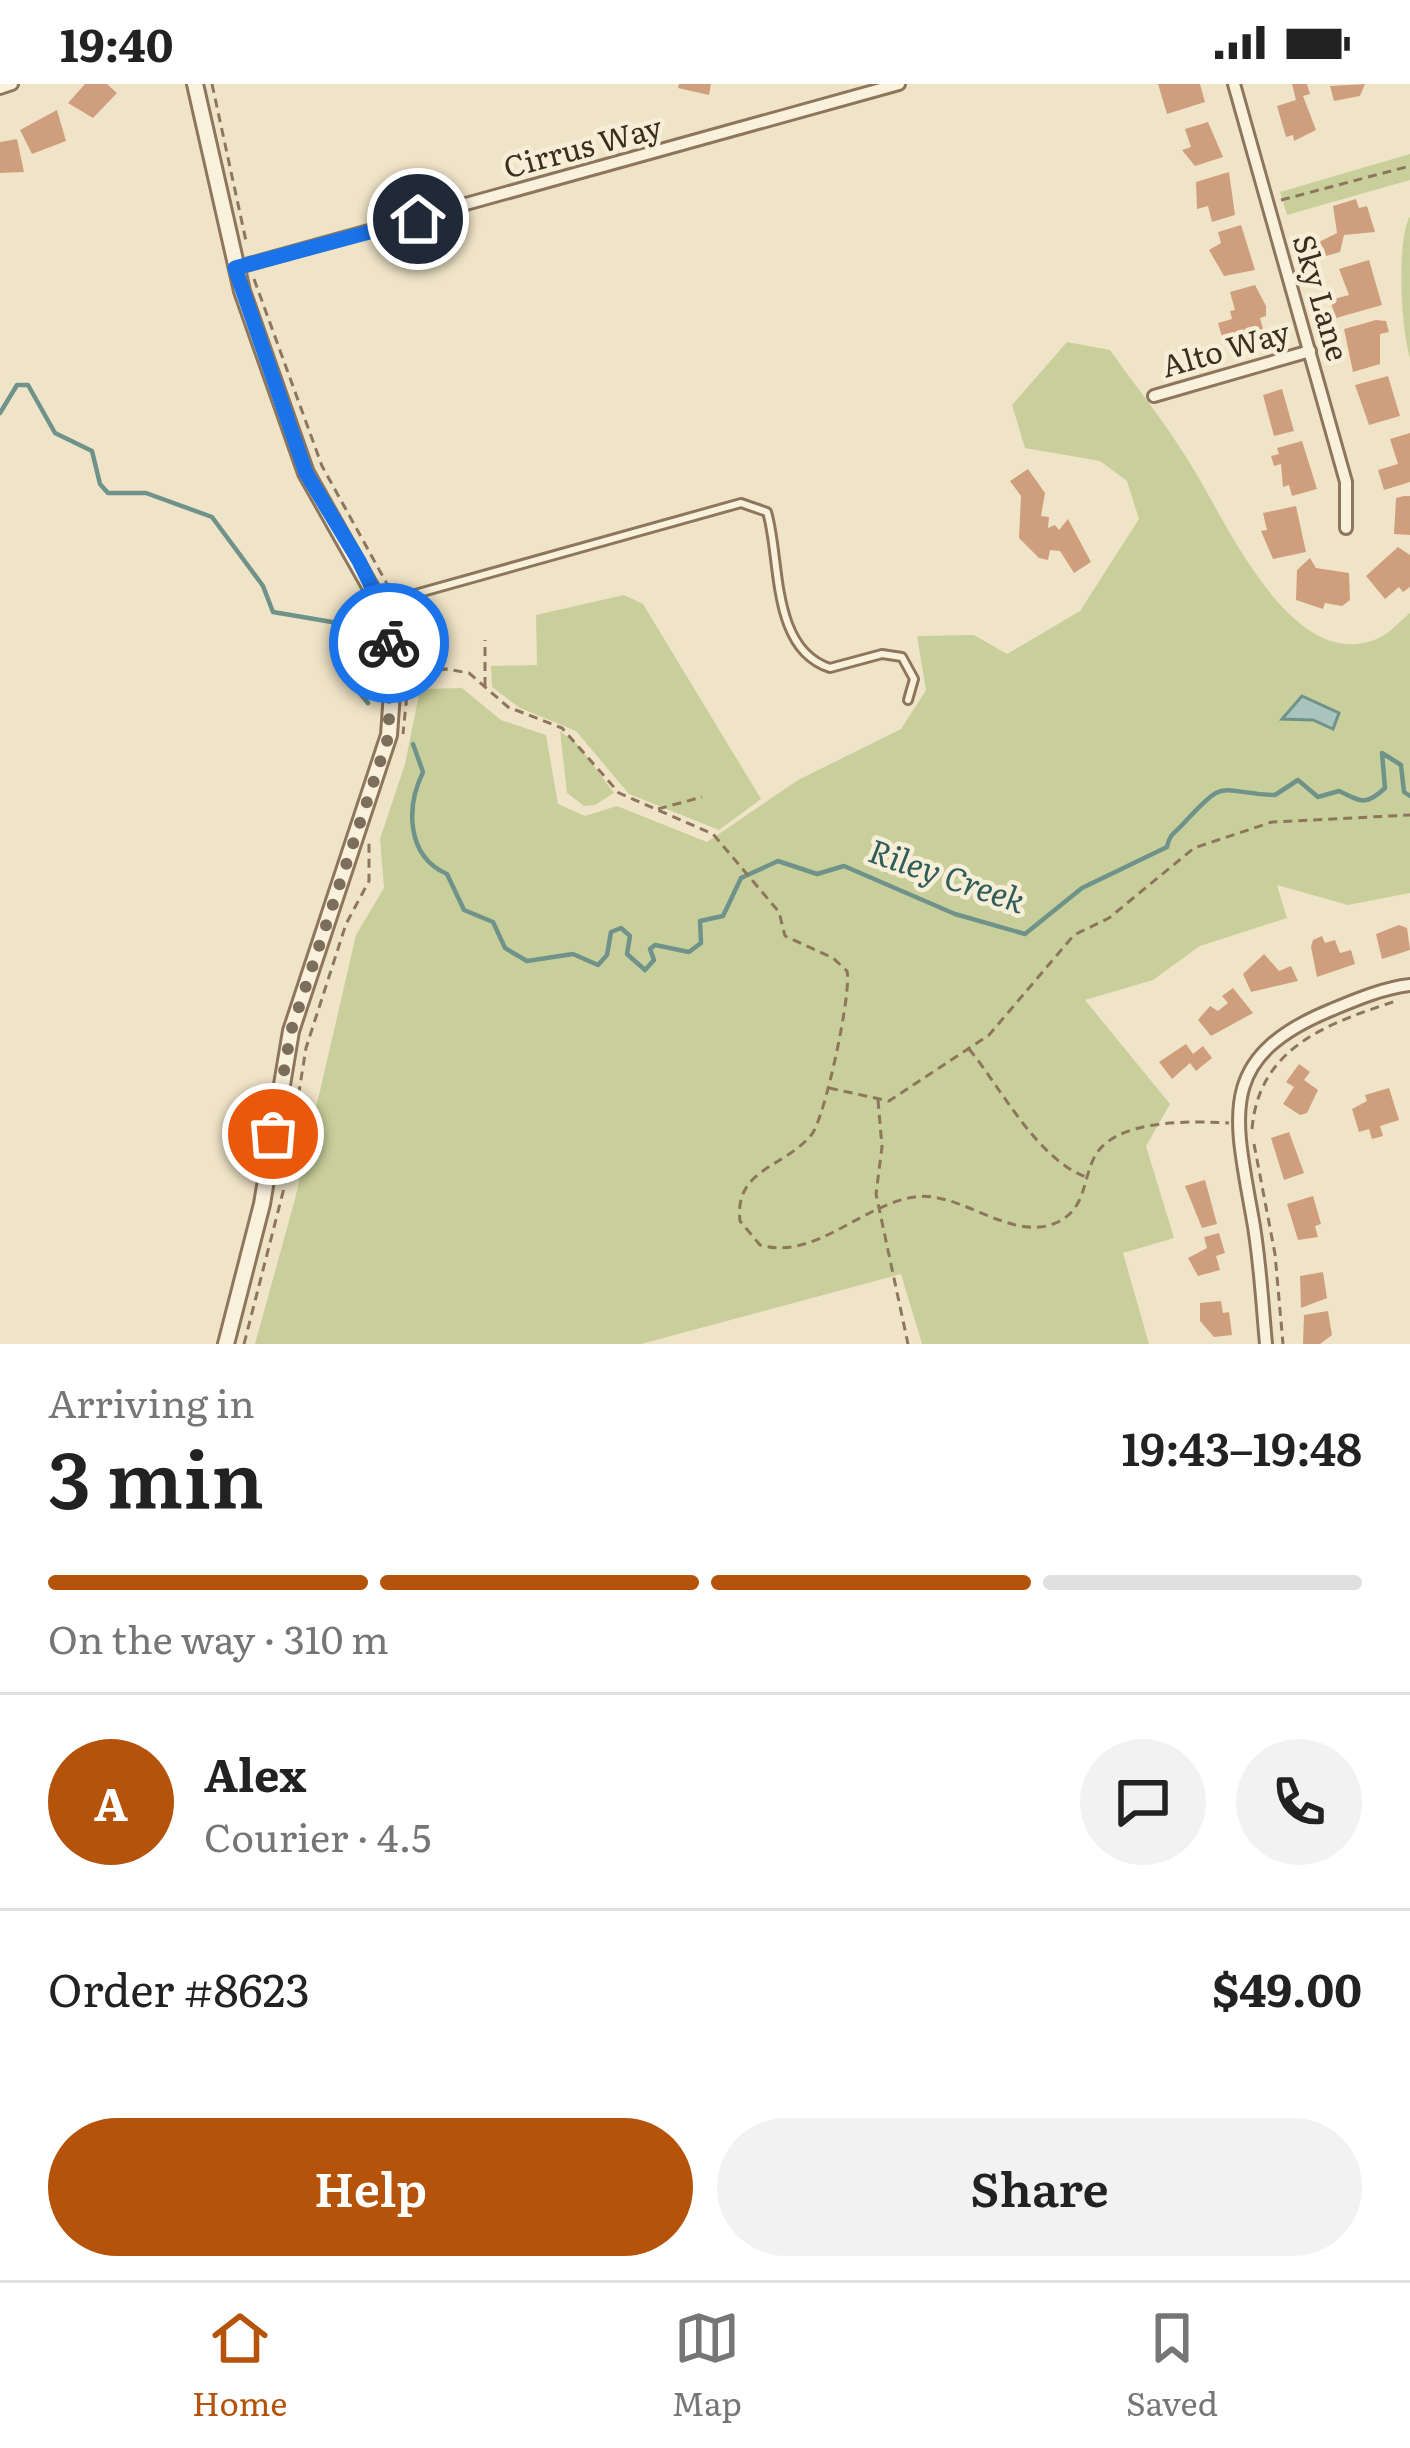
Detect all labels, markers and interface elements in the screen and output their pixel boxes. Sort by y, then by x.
text: 19:40 [60,9,173,76]
street label: Cirrus Way [498,103,667,187]
pin [367,168,469,270]
icon: home [385,186,451,252]
street label: Sky Lane [1284,229,1362,366]
street label: Alto Way [1156,308,1295,386]
courier [329,583,449,703]
icon: bike [356,610,422,676]
water label: Riley Creek [863,824,1033,923]
pin [222,1083,324,1185]
icon: bag [240,1101,306,1167]
text: Arriving in [48,1372,255,1430]
text: 19:43–19:48 [1122,1413,1362,1480]
text: 3 min [48,1417,264,1533]
text: On the way · 310 m [48,1608,389,1666]
text: Alex [204,1739,306,1806]
button: chat [1080,1739,1206,1865]
button: phone [1236,1739,1362,1865]
text: A [94,1768,128,1835]
text: Courier · 4.5 [204,1806,431,1864]
text: Order #8623 [48,1954,310,2021]
text: $49.00 [1212,1954,1362,2021]
button: Help [48,2118,693,2256]
button: Share [717,2118,1362,2256]
tab: Home [192,2305,287,2426]
tab: Map [672,2305,742,2426]
tab: Saved [1126,2305,1218,2426]

